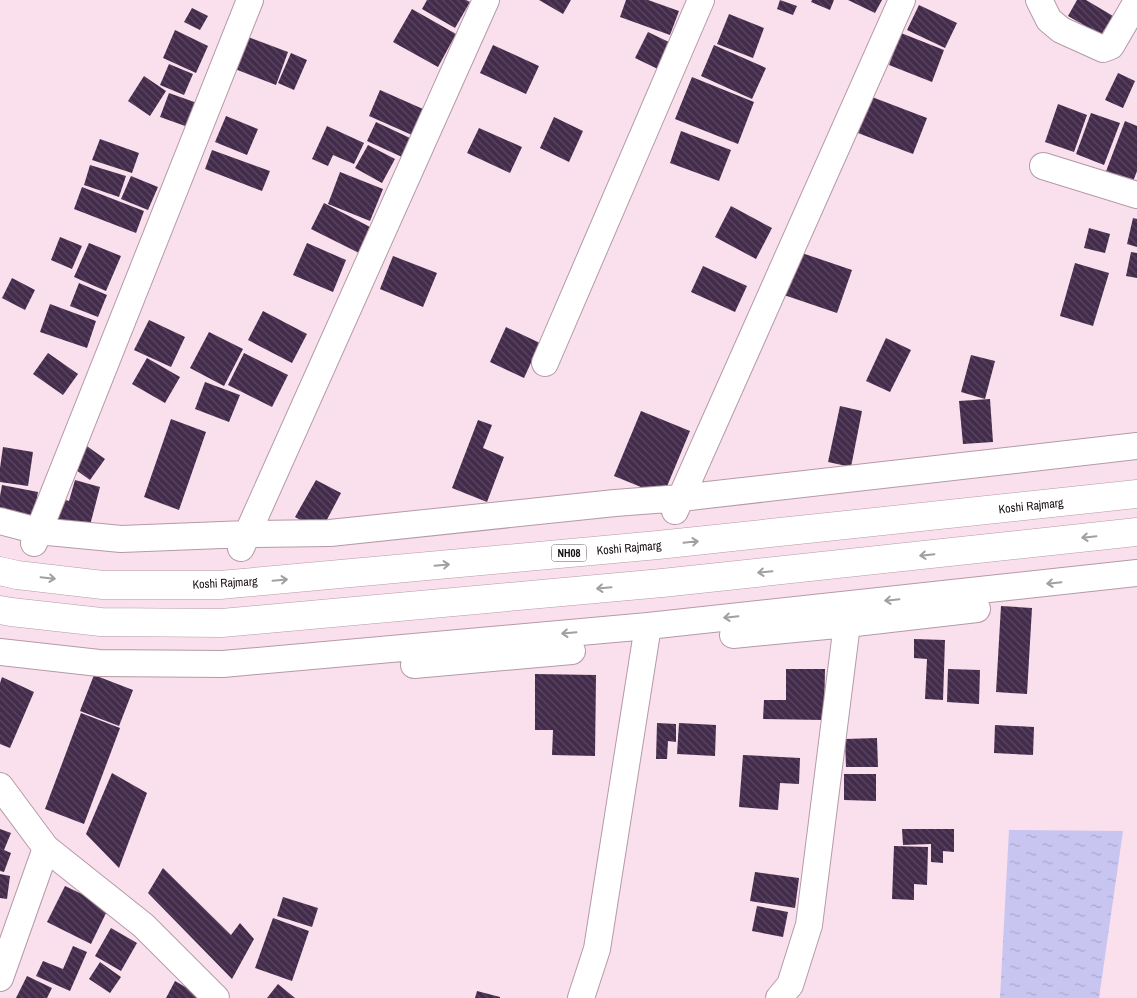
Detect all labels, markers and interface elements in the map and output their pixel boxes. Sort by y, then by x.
street label: Koshi Rajmarg [998,495,1065,517]
one-way arrow [1081,532,1097,542]
street label: Koshi Rajmarg [596,537,663,559]
one-way arrow [683,537,699,547]
road number: NH08 [552,544,586,562]
one-way arrow [919,550,935,559]
one-way arrow [434,560,450,570]
one-way arrow [758,567,774,577]
one-way arrow [40,573,56,583]
street label: Koshi Rajmarg [192,573,258,593]
one-way arrow [272,575,288,584]
one-way arrow [1046,578,1062,587]
one-way arrow [596,583,612,593]
one-way arrow [884,595,900,605]
one-way arrow [723,613,739,622]
one-way arrow [561,629,577,638]

